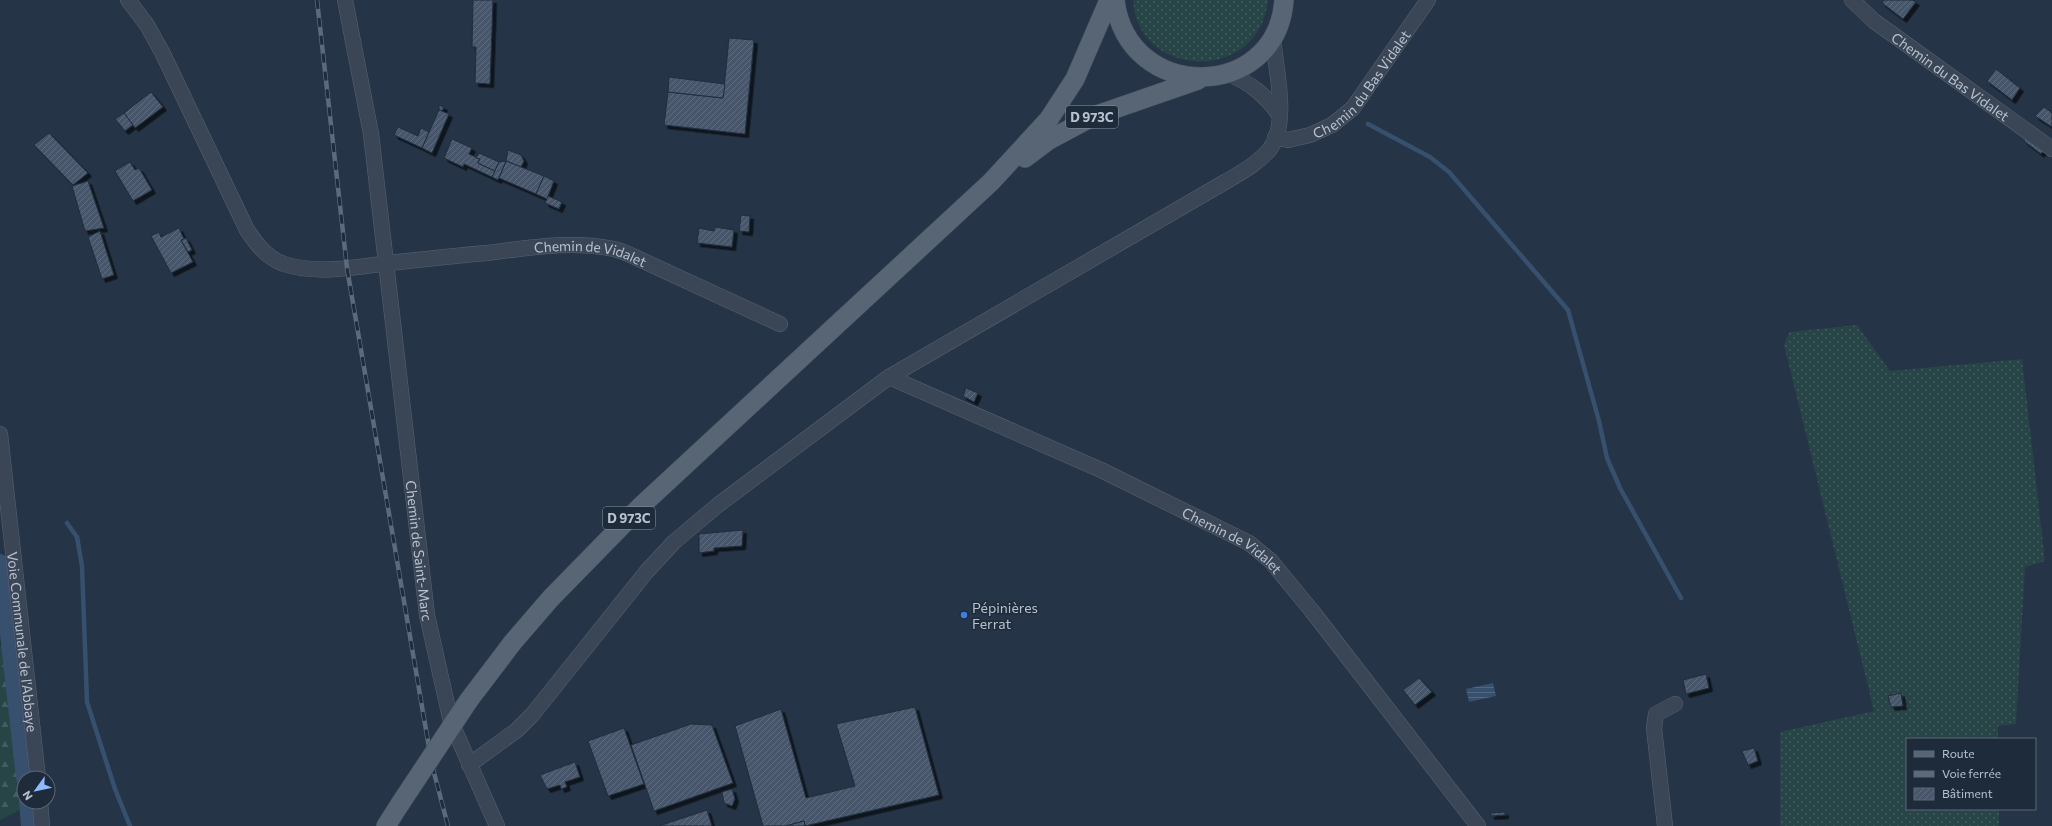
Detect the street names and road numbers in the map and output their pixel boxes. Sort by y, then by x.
street label: Chemin du Bas Vidalet [1310,26,1413,141]
street label: Chemin du Bas Vidalet [1889,28,2013,124]
road number: D 973C [1066,106,1118,128]
street label: Chemin de Vidalet [533,236,650,270]
street label: Chemin de Saint-Marc [403,479,437,623]
street label: Chemin de Vidalet [1180,503,1286,577]
road number: D 973C [603,507,655,529]
street label: Voie Communale de l'Abbaye [5,551,41,733]

